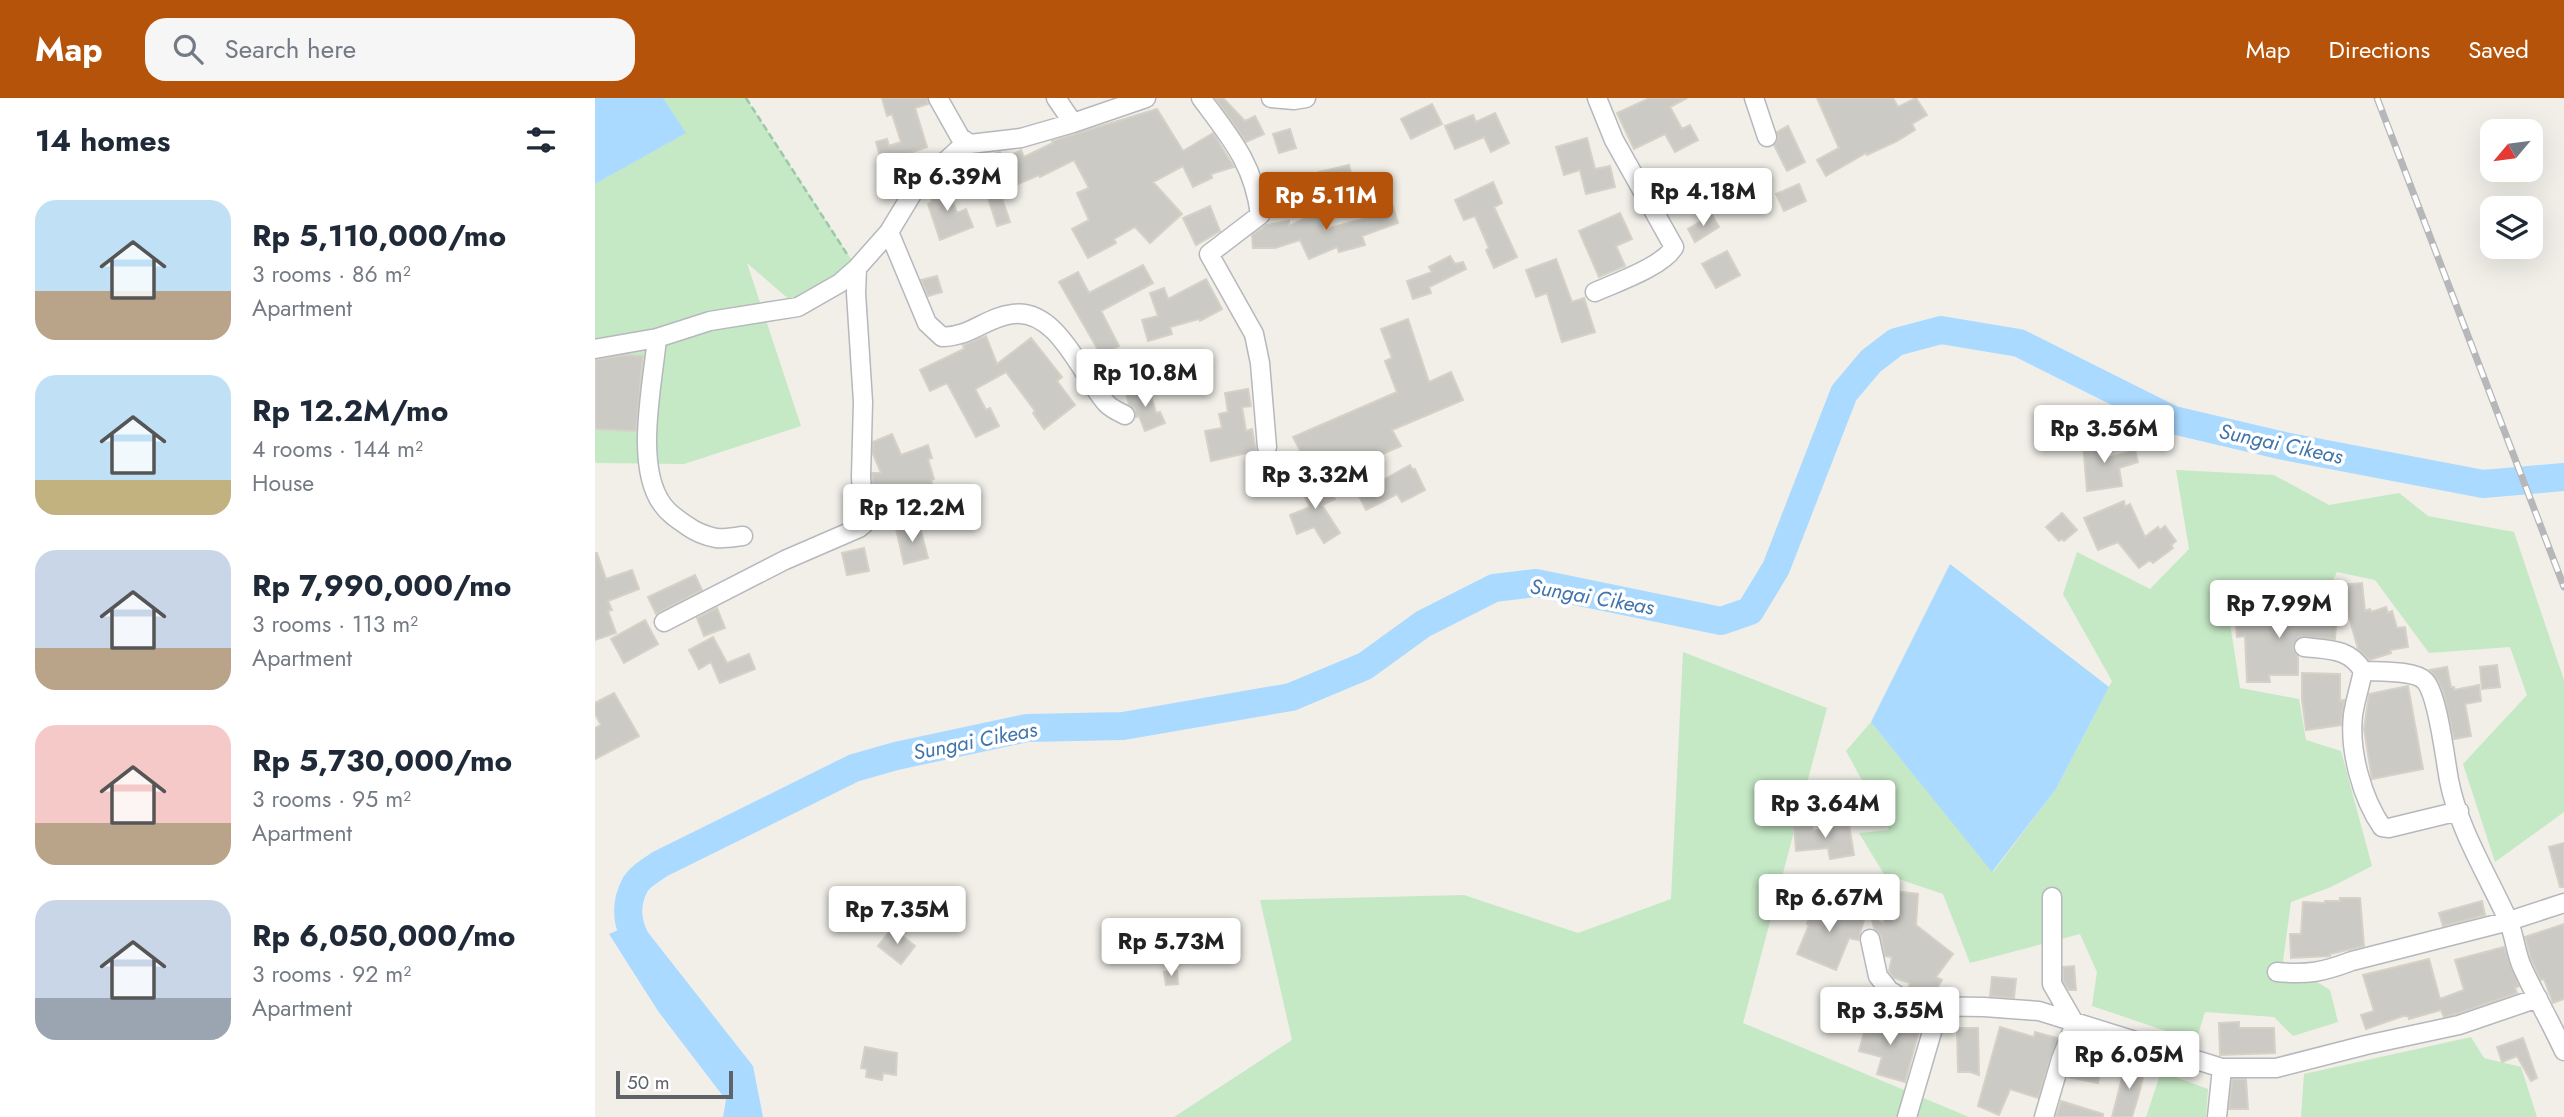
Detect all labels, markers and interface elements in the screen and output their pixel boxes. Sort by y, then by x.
search box [145,18,635,81]
text: Map [35,26,103,73]
icon: search [169,30,207,68]
text: Search here [225,30,356,68]
text: Map [2246,32,2291,67]
text: Directions [2329,32,2430,67]
text: Saved [2468,32,2529,67]
text: 14 homes [35,119,170,162]
north arrow [2480,119,2543,182]
map controls [2480,119,2543,259]
icon: filters [522,121,560,159]
pin: Rp 6.39M [875,153,1019,213]
text: Rp 6.39M [893,159,1001,193]
pin: Rp 4.18M [1631,169,1775,228]
pin: Rp 5.11M [1254,172,1398,232]
text: Rp 4.18M [1650,174,1756,208]
text: Rp 5.11M [1275,178,1377,212]
button: layers [2480,196,2543,259]
text: Rp 5,110,000/mo [252,214,506,257]
icon: home [91,228,175,312]
text: 3 rooms · 86 m² [252,257,411,291]
text: Apartment [252,291,352,325]
pin: Rp 10.8M [1073,350,1217,409]
text: Rp 10.8M [1092,355,1198,389]
text: Rp 12.2M/mo [252,389,448,432]
icon: home [91,403,175,487]
pin: Rp 3.56M [2032,406,2176,465]
text: Rp 3.56M [2050,411,2158,445]
water label: Sungai Cikeas [2216,416,2346,472]
text: 4 rooms · 144 m² [252,432,423,466]
pin: Rp 3.32M [1243,452,1387,511]
text: Rp 3.32M [1261,457,1369,491]
text: House [252,466,314,500]
pin: Rp 12.2M [840,484,984,544]
text: Rp 12.2M [859,490,965,524]
text: Rp 7,990,000/mo [252,564,511,607]
water label: Sungai Cikeas [1528,571,1657,623]
icon: home [91,578,175,662]
pin: Rp 7.99M [2207,580,2351,640]
text: Rp 7.99M [2226,586,2332,620]
text: 3 rooms · 113 m² [252,607,418,641]
text: Apartment [252,641,352,675]
water label: Sungai Cikeas [910,714,1040,768]
text: Rp 5,730,000/mo [252,739,512,782]
icon: home [91,753,175,837]
pin: Rp 3.64M [1753,780,1897,840]
text: 3 rooms · 95 m² [252,782,411,816]
text: Rp 3.64M [1770,786,1880,820]
text: Apartment [252,816,352,850]
pin: Rp 6.67M [1757,874,1901,934]
text: Rp 6.67M [1775,880,1883,914]
pin: Rp 7.35M [825,886,969,946]
text: Rp 7.35M [845,892,949,926]
text: Rp 6,050,000/mo [252,914,516,957]
pin: Rp 5.73M [1099,918,1243,978]
text: Rp 5.73M [1118,924,1224,958]
icon: home [91,928,175,1012]
text: 3 rooms · 92 m² [252,957,411,991]
pin: Rp 3.55M [1818,988,1962,1047]
text: Apartment [252,991,352,1025]
text: Rp 3.55M [1836,993,1944,1027]
pin: Rp 6.05M [2057,1032,2201,1091]
text: Rp 6.05M [2074,1037,2184,1071]
scale bar [616,1068,733,1100]
text: 50 m [627,1069,670,1096]

